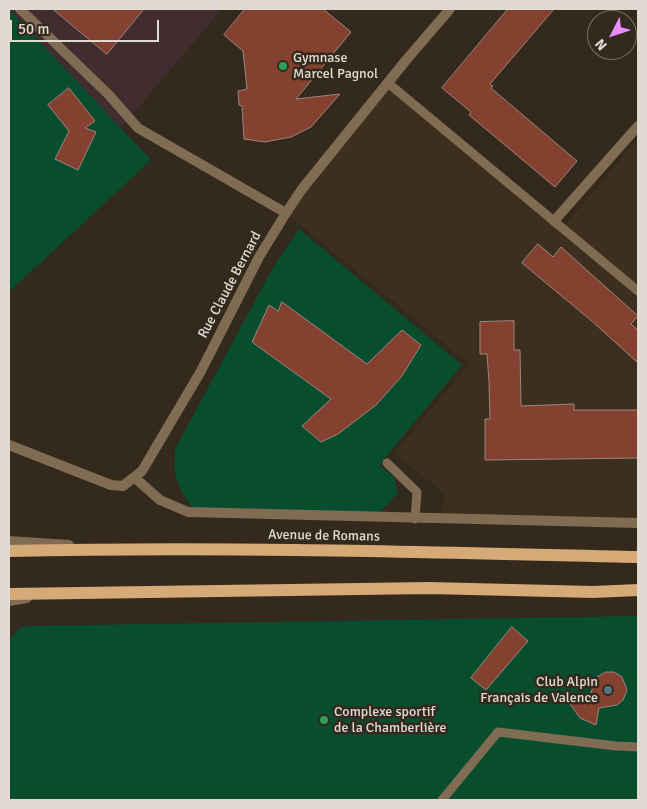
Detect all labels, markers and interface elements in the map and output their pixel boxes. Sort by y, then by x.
scale bar [12,10,161,42]
north arrow [587,10,637,60]
text: 50 m [18,20,49,38]
text: N [591,35,611,54]
place label: Gymnase Marcel Pagnol [293,50,378,82]
marker: Gymnase Marcel Pagnol [277,60,289,72]
street label: Rue Claude Bernard [195,229,265,341]
street label: Avenue de Romans [268,527,380,545]
place label: Club Alpin Français de Valence [480,674,598,706]
marker: Club Alpin Français de Valence [602,684,614,696]
place label: Complexe sportif de la Chamberlière [334,704,446,736]
marker: Complexe sportif de la Chamberlière [318,714,330,726]

